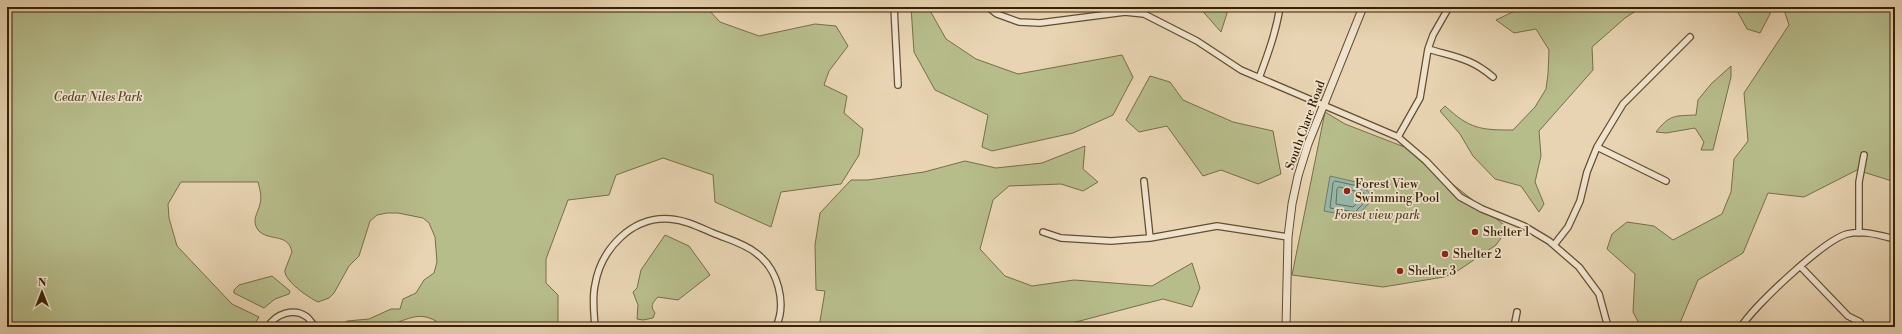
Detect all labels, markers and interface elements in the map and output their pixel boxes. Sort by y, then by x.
street label: South Clare Road [1282,78,1329,172]
park label: Cedar Niles Park [54,90,142,105]
place label: Forest View Swimming Pool [1355,177,1440,206]
marker: Forest View Swimming Pool [1342,186,1352,196]
park label: Forest view park [1334,208,1420,223]
place label: Shelter 1 [1483,225,1531,240]
marker: Shelter 1 [1470,227,1480,237]
place label: Shelter 2 [1453,247,1502,262]
marker: Shelter 2 [1440,249,1450,259]
place label: Shelter 3 [1408,264,1457,279]
marker: Shelter 3 [1395,266,1405,276]
north arrow [22,272,62,312]
text: N [38,276,47,290]

